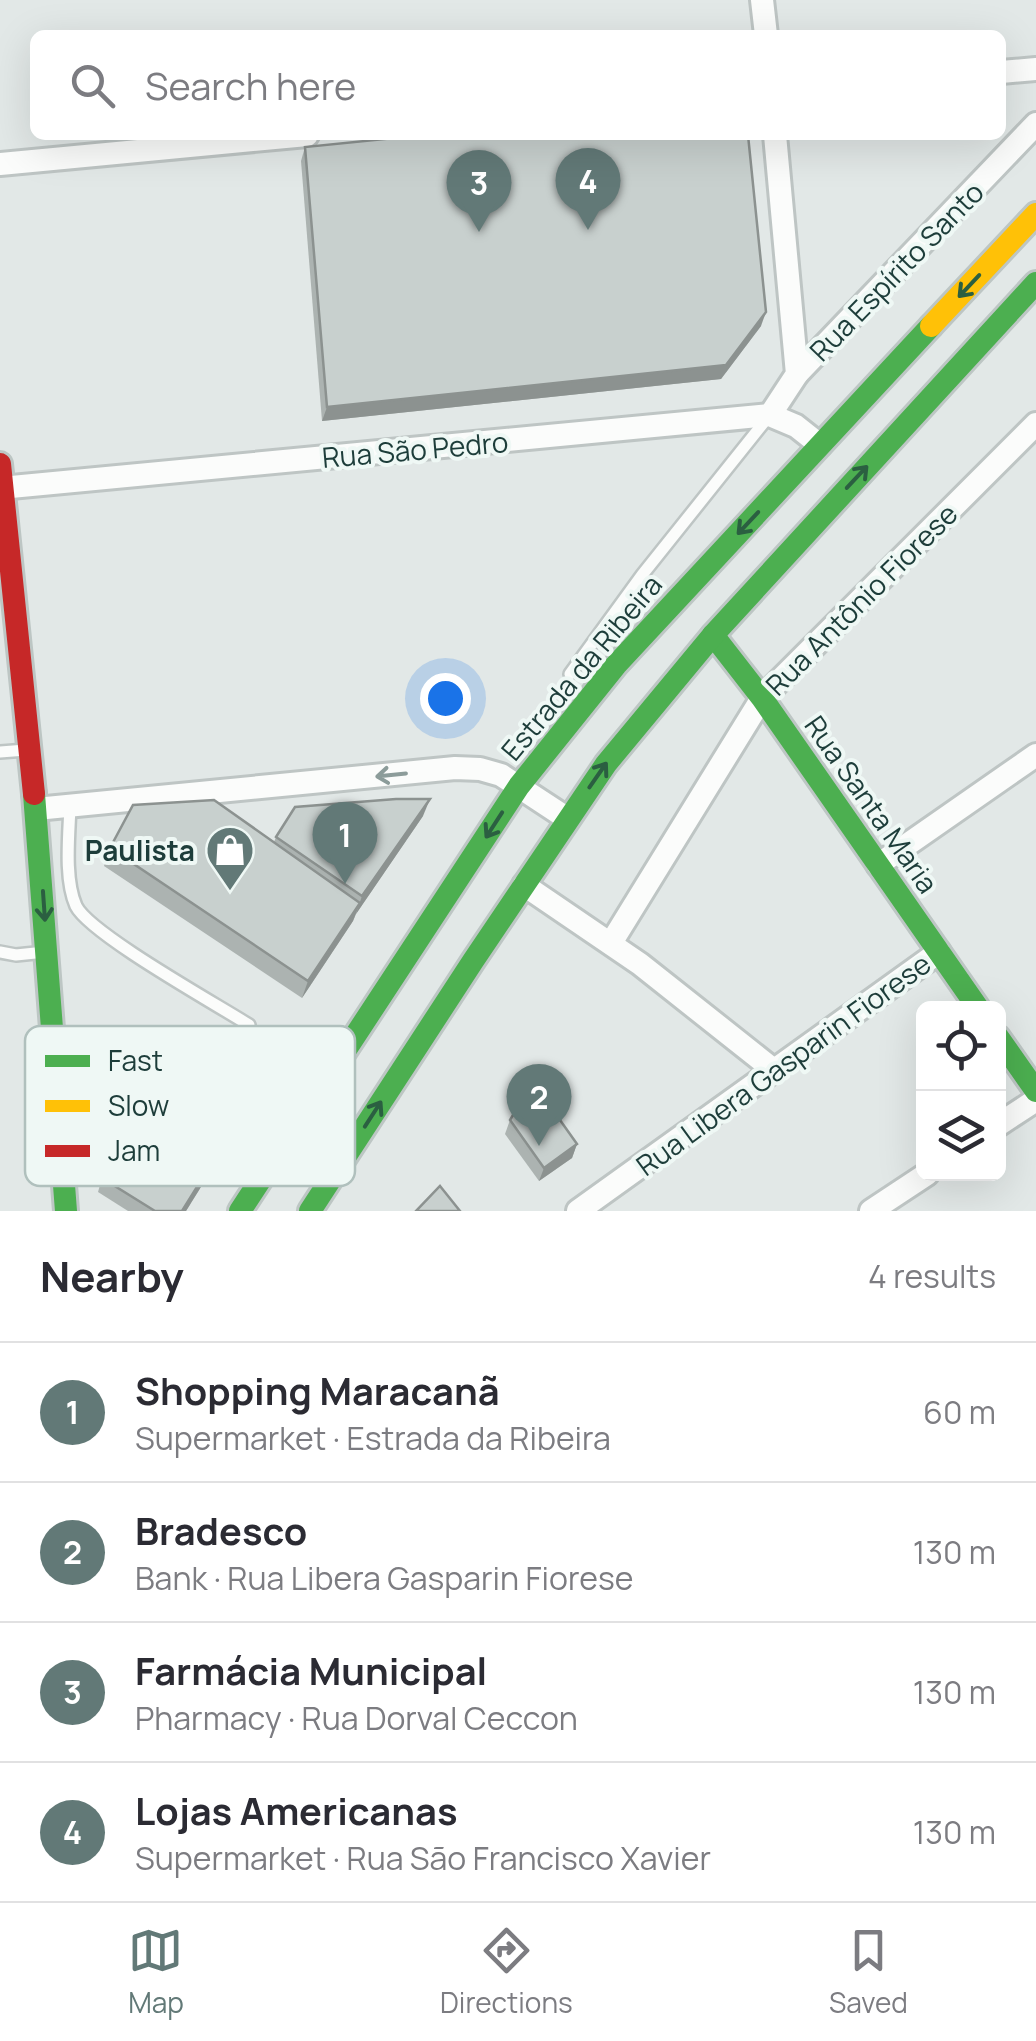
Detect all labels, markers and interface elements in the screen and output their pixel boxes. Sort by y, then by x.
search box [30,30,1006,140]
icon: search [65,58,120,113]
text: Search here [145,59,356,111]
pin: 4 [556,148,620,230]
pin: 3 [446,150,512,232]
street label: Rua Espírito Santo [801,173,991,369]
one-way arrow [957,273,981,297]
street label: Rua São Pedro [320,422,510,476]
one-way arrow [845,465,868,490]
street label: Rua Antônio Fiorese [757,495,965,703]
one-way arrow [736,510,759,535]
street label: Estrada da Ribeira [492,566,670,768]
your location [420,673,471,724]
street label: Rua Santa Maria [797,708,947,900]
one-way arrow [587,762,608,789]
one-way arrow [375,765,407,784]
pin: 1 [312,802,378,884]
one-way arrow [484,811,505,839]
shop icon: Paulista [204,824,256,892]
place label: Paulista [85,831,195,869]
one-way arrow [34,890,53,922]
street label: Rua Libera Gasparin Fiorese [628,944,938,1184]
map controls [916,1001,1006,1181]
button: locate [916,1001,1006,1091]
legend [25,1026,355,1186]
text: Fast [108,1041,163,1079]
pin: 2 [506,1064,572,1146]
text: Slow [108,1086,169,1124]
button: layers [916,1091,1006,1181]
one-way arrow [362,1100,383,1129]
text: Jam [108,1131,160,1169]
text: Nearby [40,1247,184,1305]
text: 4 results [868,1254,996,1298]
text: Shopping Maracanã [135,1364,500,1416]
text: 1 [65,1390,80,1434]
text: 60 m [923,1390,996,1434]
text: Supermarket · Estrada da Ribeira [135,1416,611,1460]
text: Bradesco [135,1504,307,1556]
text: 2 [63,1530,82,1574]
text: 130 m [913,1530,996,1574]
text: Bank · Rua Libera Gasparin Fiorese [135,1556,633,1600]
text: Farmácia Municipal [135,1644,487,1696]
text: 3 [63,1670,82,1714]
text: 130 m [913,1670,996,1714]
text: Pharmacy · Rua Dorval Ceccon [135,1696,578,1740]
text: Lojas Americanas [135,1784,457,1836]
text: 4 [63,1810,82,1854]
text: 130 m [913,1810,996,1854]
text: Supermarket · Rua São Francisco Xavier [135,1836,711,1880]
tab: Map [128,1923,184,2021]
tab: Directions [440,1923,573,2021]
tab: Saved [829,1923,908,2021]

